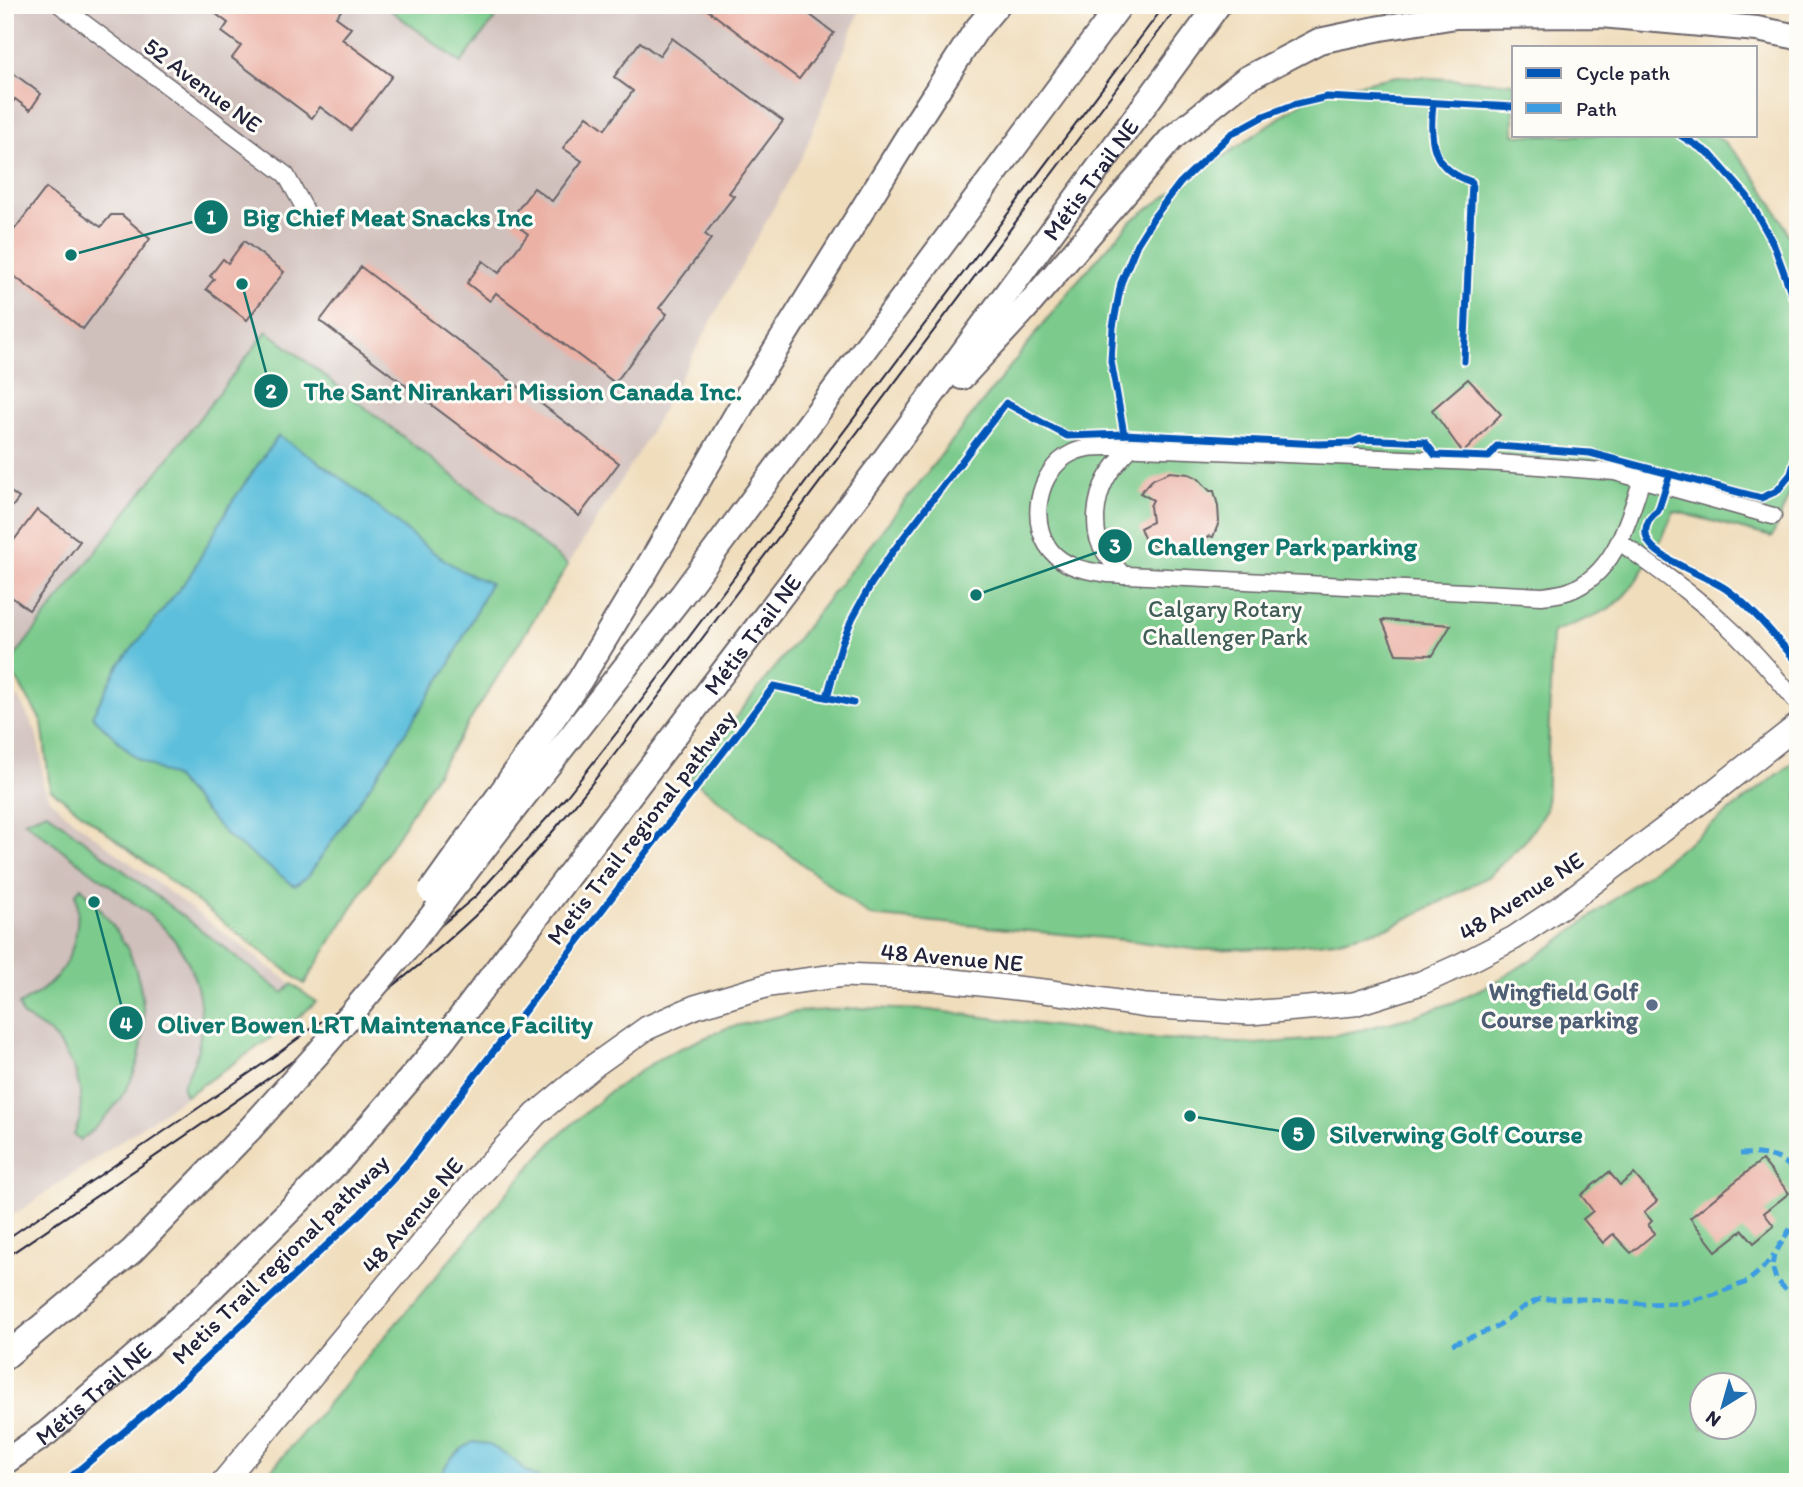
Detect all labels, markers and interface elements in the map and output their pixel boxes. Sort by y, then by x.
street label: 52 Avenue NE [138,31,268,139]
legend [1512,46,1758,136]
text: Cycle path [1576,60,1670,85]
text: Path [1576,96,1617,121]
street label: Métis Trail NE [1036,112,1145,246]
callout: Big Chief Meat Snacks Inc [193,193,547,240]
text: Big Chief Meat Snacks Inc [243,201,533,233]
text: 1 [206,204,216,229]
callout: The Sant Nirankari Mission Canada Inc. [254,367,757,414]
text: The Sant Nirankari Mission Canada Inc. [303,375,742,407]
text: 2 [265,378,277,403]
callout: Challenger Park parking [1098,522,1431,569]
text: Challenger Park parking [1147,530,1418,562]
text: 3 [1109,533,1121,558]
street label: Métis Trail NE [697,568,807,700]
park label: Calgary Rotary Challenger Park [1142,594,1308,651]
street label: Metis Trail regional pathway [540,704,742,950]
street label: 48 Avenue NE [1453,845,1589,947]
street label: 48 Avenue NE [880,936,1024,978]
place label: Wingfield Golf Course parking [1481,977,1639,1035]
marker: Wingfield Golf Course parking [1644,997,1660,1013]
callout: Oliver Bowen LRT Maintenance Facility [108,1000,606,1047]
text: Oliver Bowen LRT Maintenance Facility [157,1008,594,1040]
text: 4 [120,1011,133,1036]
callout: Silverwing Golf Course [1280,1110,1597,1157]
text: Silverwing Golf Course [1329,1118,1583,1150]
text: 5 [1292,1121,1304,1146]
street label: Metis Trail regional pathway [165,1148,395,1370]
street label: 48 Avenue NE [355,1151,469,1279]
street label: Métis Trail NE [30,1335,157,1451]
north arrow [1688,1372,1758,1442]
text: N [1701,1406,1725,1432]

